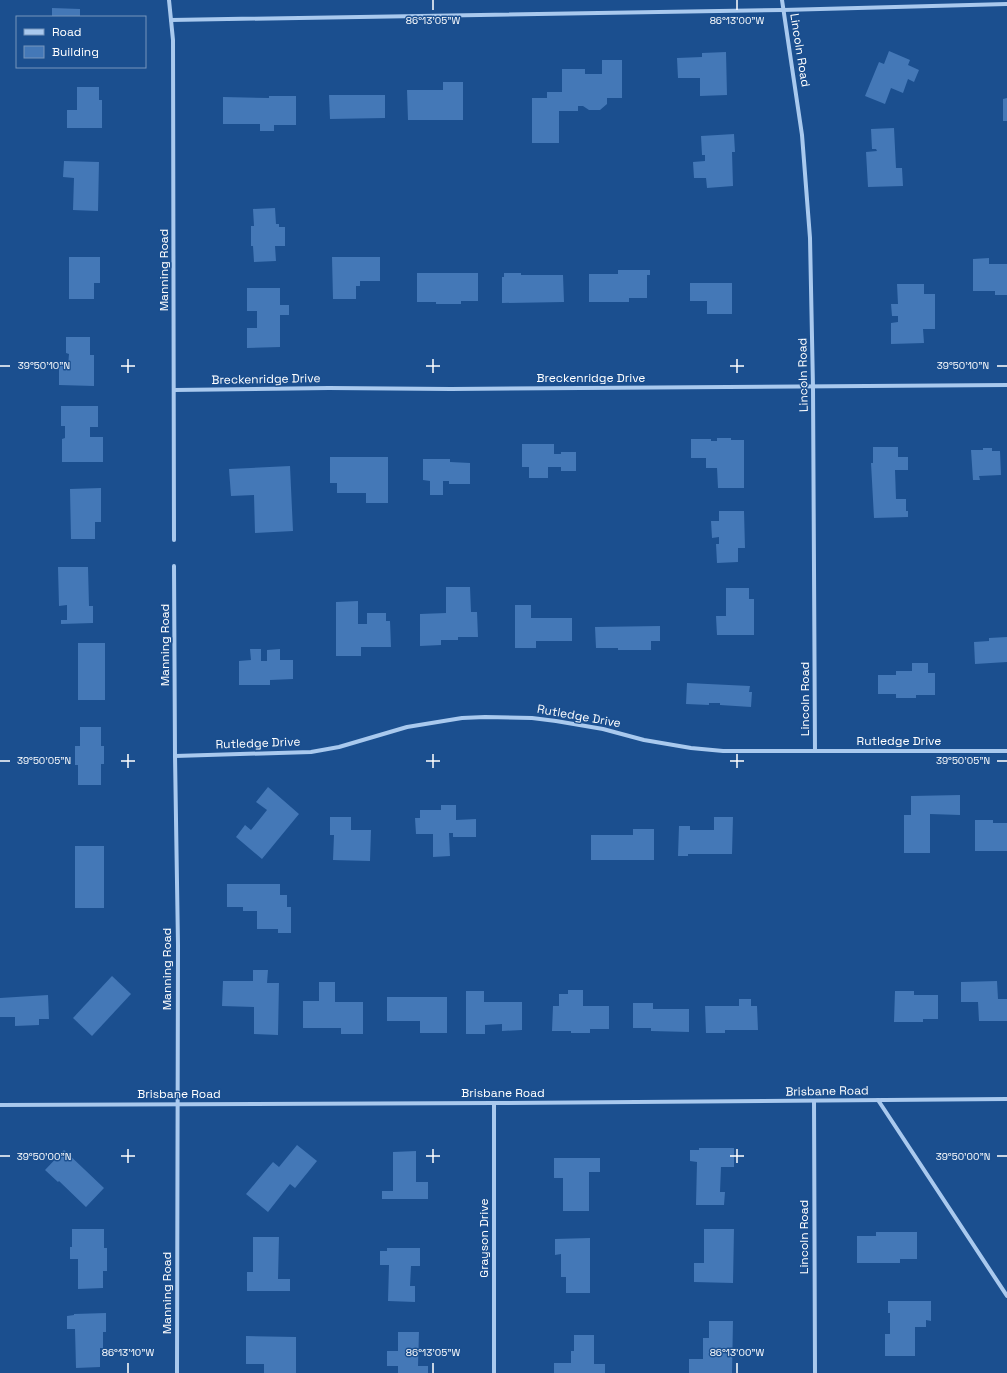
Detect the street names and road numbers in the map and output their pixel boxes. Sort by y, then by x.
street label: Lincoln Road [786,12,814,88]
street label: Manning Road [156,229,172,311]
street label: Lincoln Road [794,338,812,412]
street label: Breckenridge Drive [211,370,321,388]
street label: Breckenridge Drive [537,370,645,386]
street label: Manning Road [157,604,173,686]
street label: Lincoln Road [797,662,813,736]
street label: Rutledge Drive [536,701,622,731]
street label: Rutledge Drive [857,733,941,749]
street label: Rutledge Drive [215,734,301,752]
street label: Manning Road [159,928,175,1010]
street label: Brisbane Road [785,1082,869,1100]
street label: Brisbane Road [461,1085,545,1101]
street label: Brisbane Road [137,1086,221,1102]
street label: Grayson Drive [476,1198,492,1278]
street label: Lincoln Road [796,1200,812,1274]
street label: Manning Road [159,1252,175,1334]

